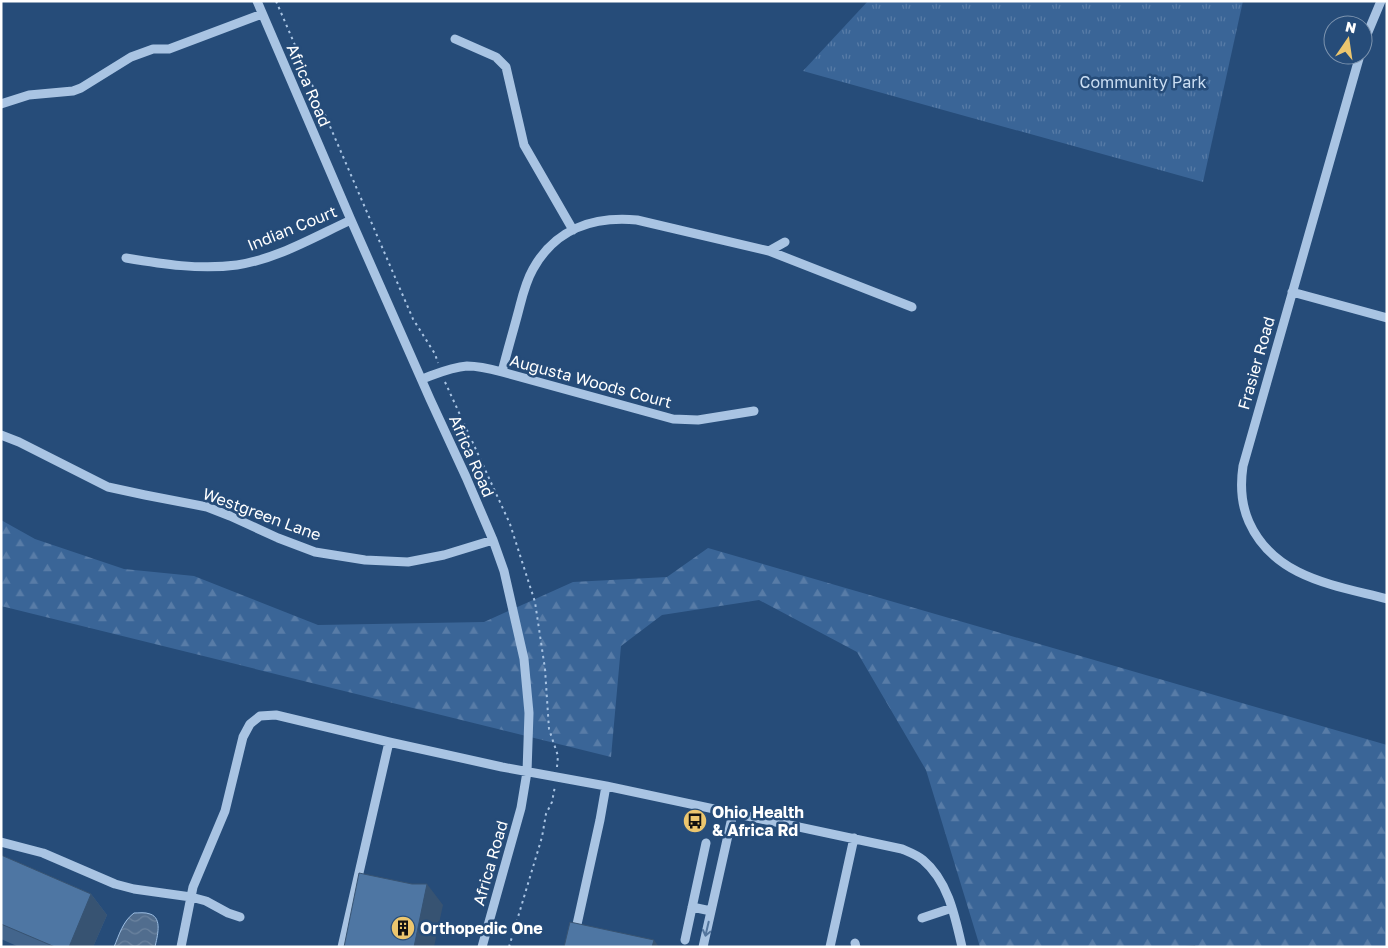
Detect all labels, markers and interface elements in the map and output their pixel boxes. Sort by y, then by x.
north arrow [1323,15,1373,65]
text: N [1344,17,1358,36]
street label: Africa Road [283,41,335,129]
park label: Community Park [1080,72,1206,92]
street label: Indian Court [244,201,340,255]
street label: Frasier Road [1233,314,1279,412]
street label: Augusta Woods Court [508,350,674,412]
street label: Africa Road [445,412,499,500]
street label: Westgreen Lane [200,483,324,545]
place label: Ohio Health & Africa Rd [712,802,804,840]
bus stop icon: Ohio Health & Africa Rd [682,808,708,834]
street label: Africa Road [468,818,512,908]
building icon: Orthopedic One [390,915,416,941]
place label: Orthopedic One [420,918,543,938]
one-way arrow [702,920,711,936]

